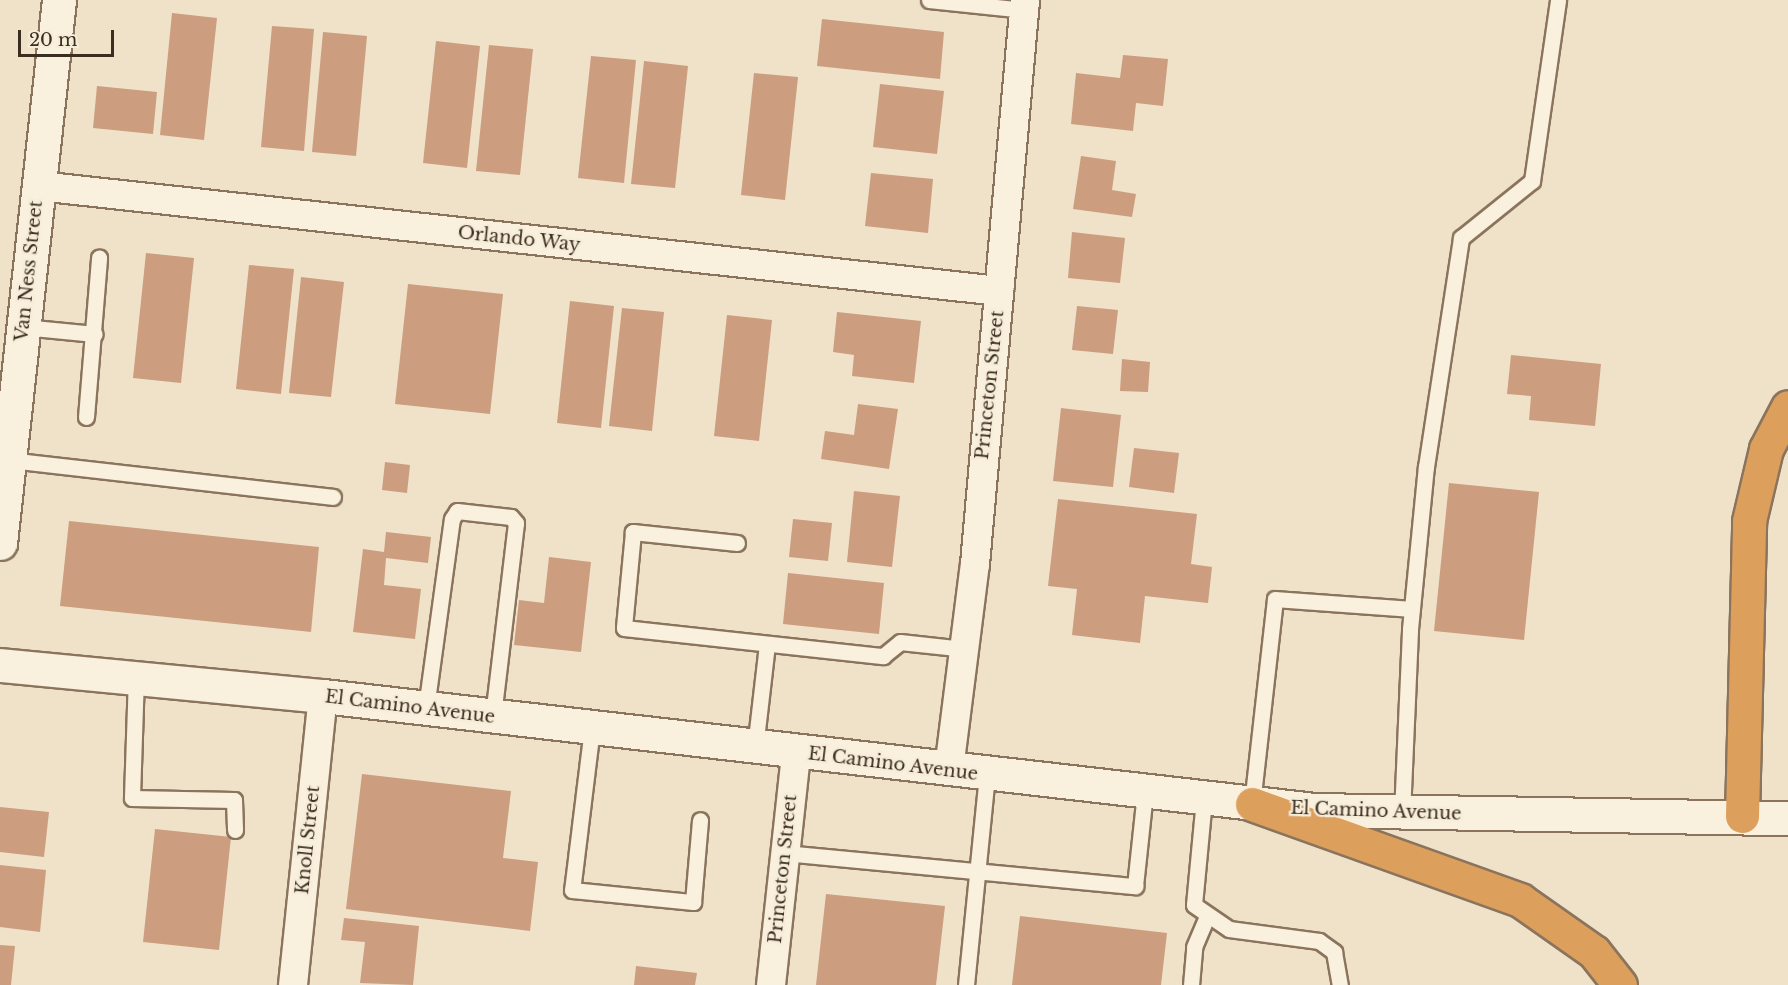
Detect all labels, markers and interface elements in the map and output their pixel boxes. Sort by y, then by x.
scale bar [21,18,117,56]
text: 20 m [29,29,77,51]
street label: Van Ness Street [11,199,47,343]
street label: Orlando Way [456,222,582,256]
street label: Princeton Street [971,309,1009,461]
street label: El Camino Avenue [323,686,497,728]
street label: El Camino Avenue [806,743,980,785]
street label: Knoll Street [292,785,324,895]
street label: Princeton Street [764,793,802,945]
street label: El Camino Avenue [1290,797,1462,825]

